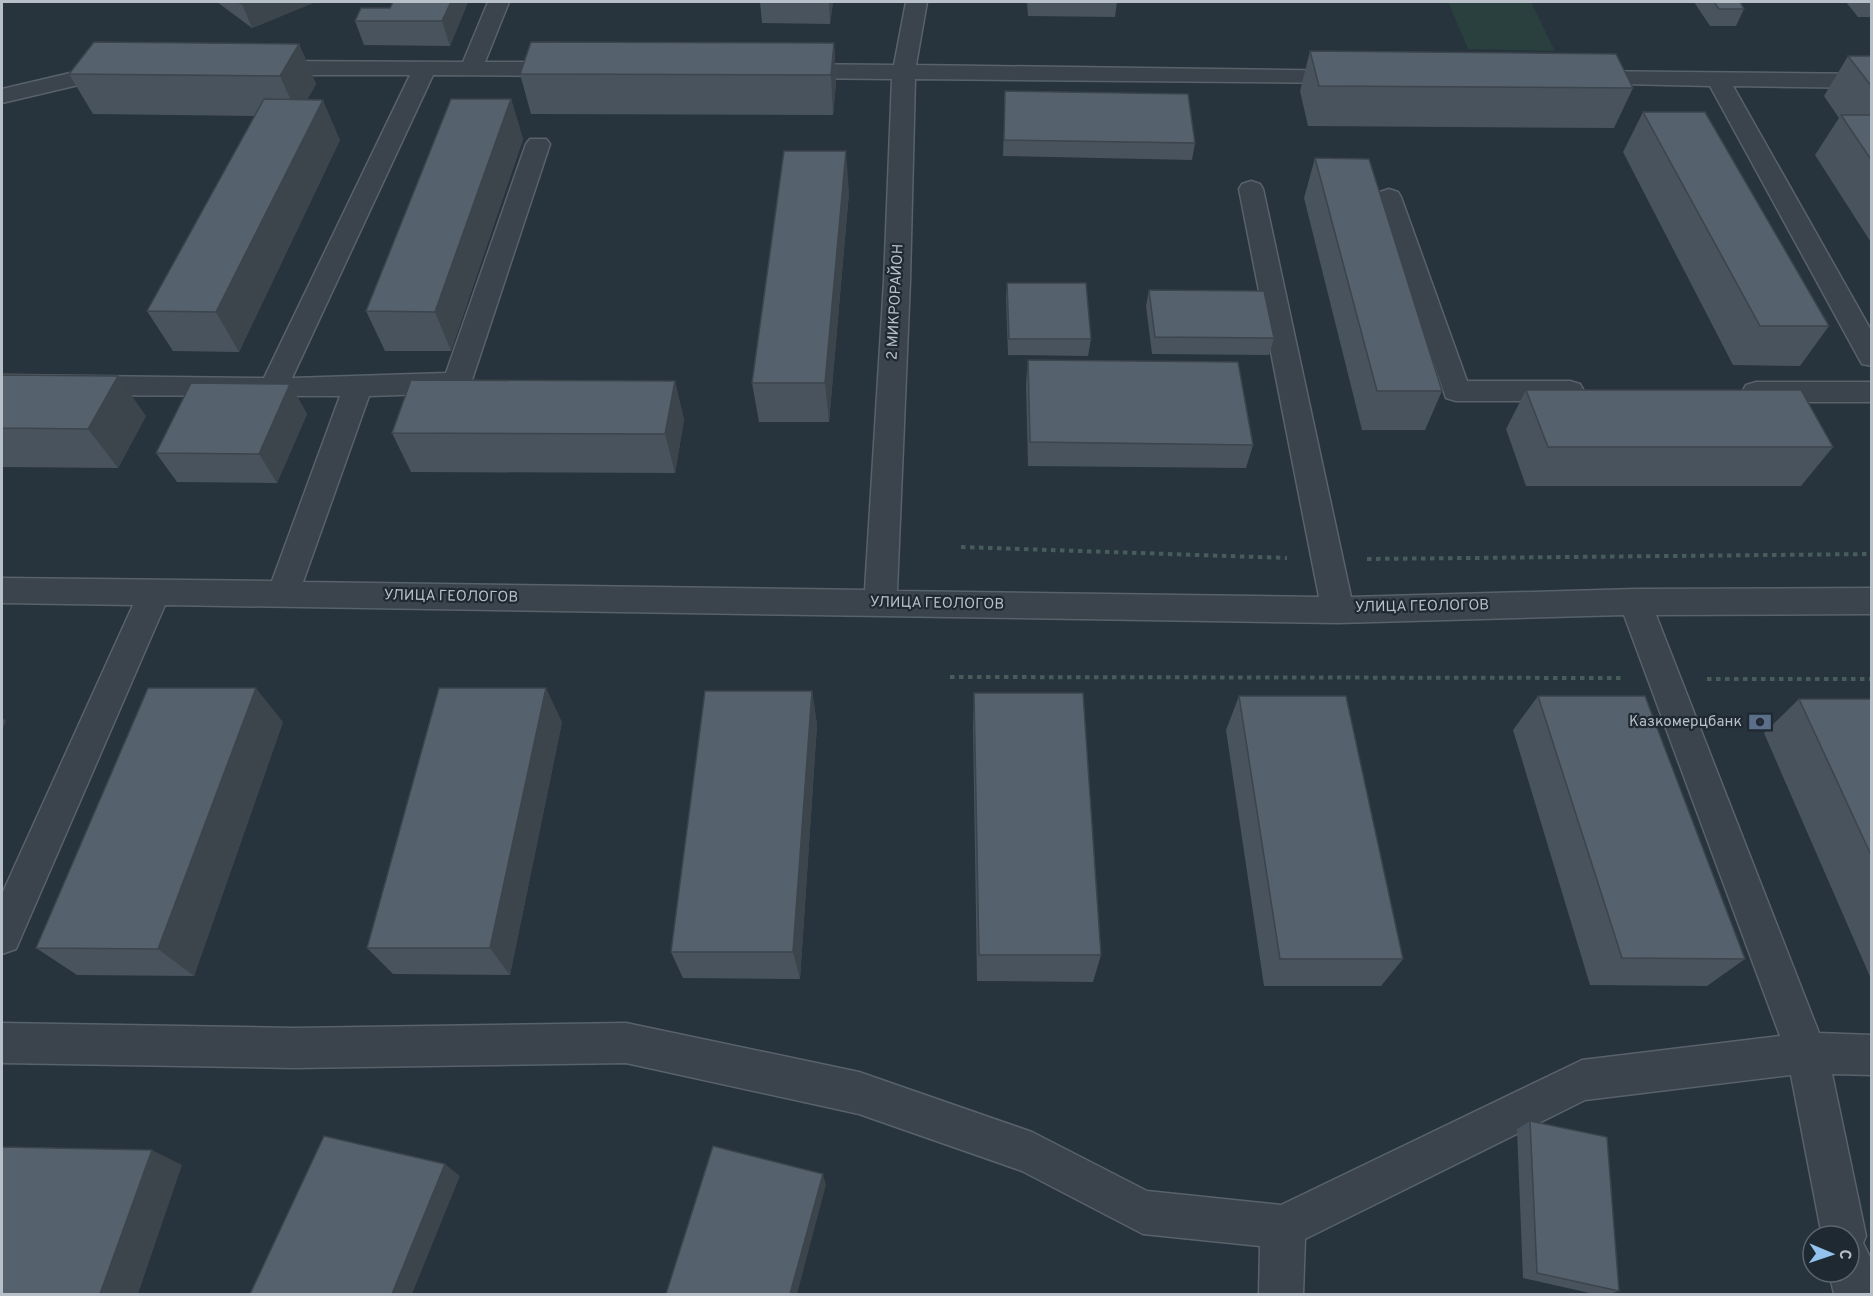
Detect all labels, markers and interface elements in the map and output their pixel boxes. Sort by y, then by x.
street label: 2 МИКРОРАЙОН [881,243,909,361]
street label: УЛИЦА ГЕОЛОГОВ [384,586,518,608]
street label: УЛИЦА ГЕОЛОГОВ [870,593,1004,615]
street label: УЛИЦА ГЕОЛОГОВ [1355,596,1489,618]
bank icon: Казкомерцбанк [1747,709,1773,735]
place label: Казкомерцбанк [1629,713,1742,732]
north arrow [1801,1224,1861,1284]
text: С [1834,1249,1854,1260]

